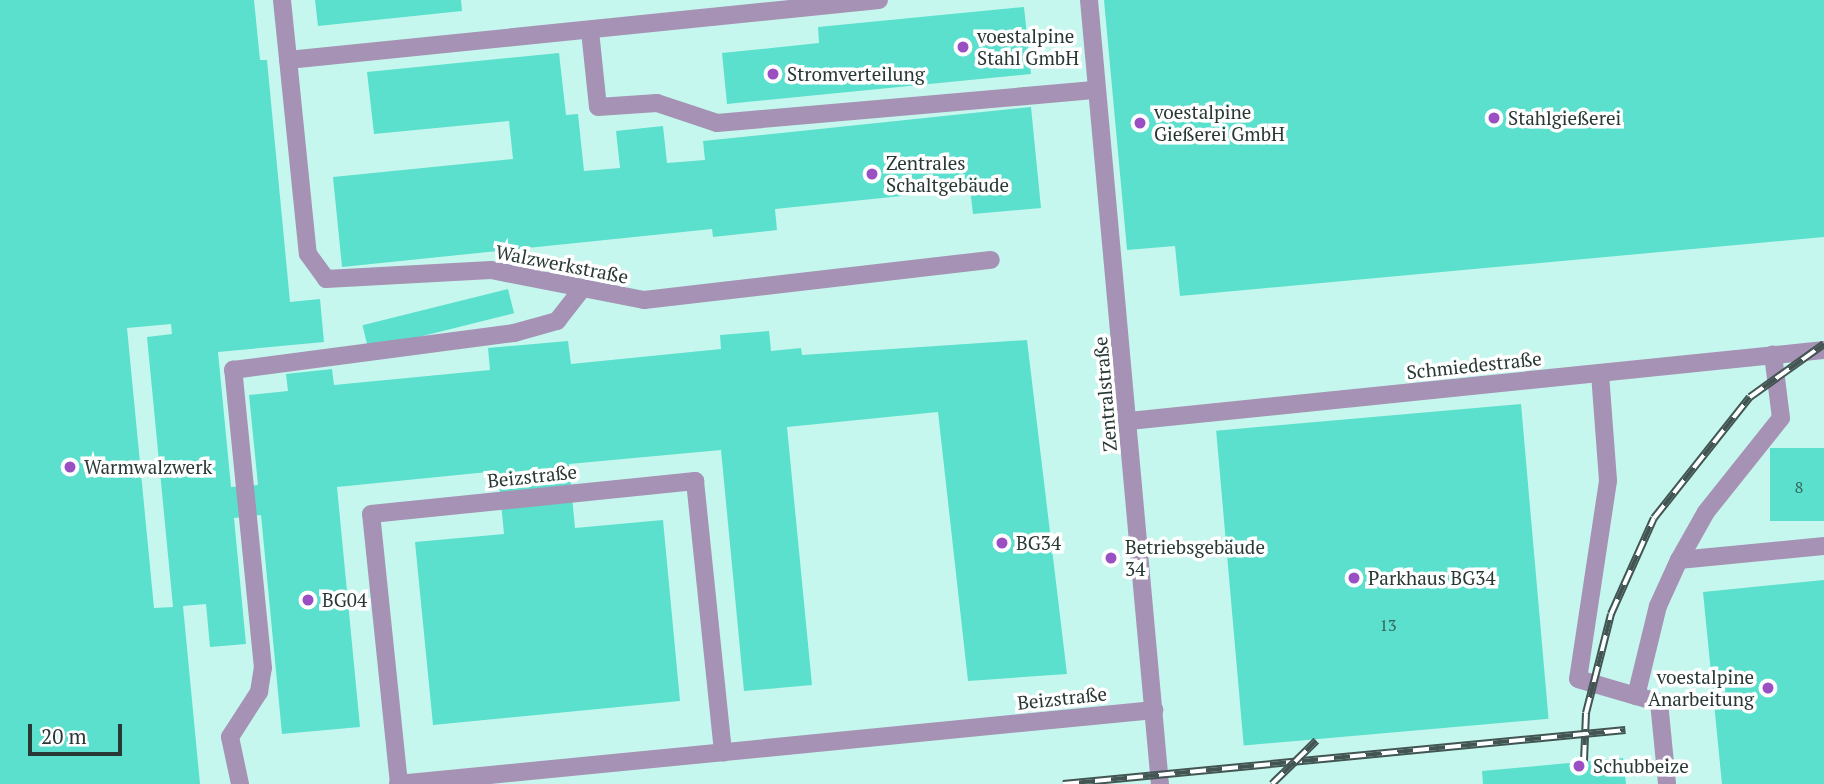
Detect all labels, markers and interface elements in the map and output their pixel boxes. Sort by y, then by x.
place label: voestalpine Stahl GmbH [977,25,1079,69]
marker: voestalpine Stahl GmbH [955,39,971,55]
place label: Stromverteilung [787,63,925,85]
marker: Stromverteilung [765,66,781,82]
place label: voestalpine Gießerei GmbH [1154,101,1285,145]
place label: Stahlgießerei [1508,107,1621,129]
marker: Stahlgießerei [1486,110,1502,126]
marker: voestalpine Gießerei GmbH [1132,115,1148,131]
place label: Zentrales Schaltgebäude [886,152,1009,196]
marker: Zentrales Schaltgebäude [864,166,880,182]
street label: Walzwerkstraße [494,240,630,288]
street label: Zentralstraße [1089,335,1121,453]
street label: Schmiedestraße [1405,347,1543,383]
place label: Warmwalzwerk [84,456,212,478]
marker: Warmwalzwerk [62,459,78,475]
street label: Beizstraße [486,460,578,492]
house number: 8 [1795,477,1803,497]
place label: BG34 [1016,532,1061,554]
marker: BG34 [994,535,1010,551]
place label: Betriebsgebäude 34 [1125,536,1265,580]
marker: Betriebsgebäude 34 [1103,550,1119,566]
place label: Parkhaus BG34 [1368,567,1496,589]
marker: Parkhaus BG34 [1346,570,1362,586]
place label: BG04 [322,589,367,611]
marker: BG04 [300,592,316,608]
house number: 13 [1379,615,1397,635]
place label: voestalpine Anarbeitung [1648,666,1754,710]
marker: voestalpine Anarbeitung [1760,680,1776,696]
street label: Beizstraße [1016,682,1108,714]
scale bar [32,710,126,754]
text: 20 m [41,722,87,750]
place label: Schubbeize [1593,755,1689,777]
marker: Schubbeize [1571,758,1587,774]

